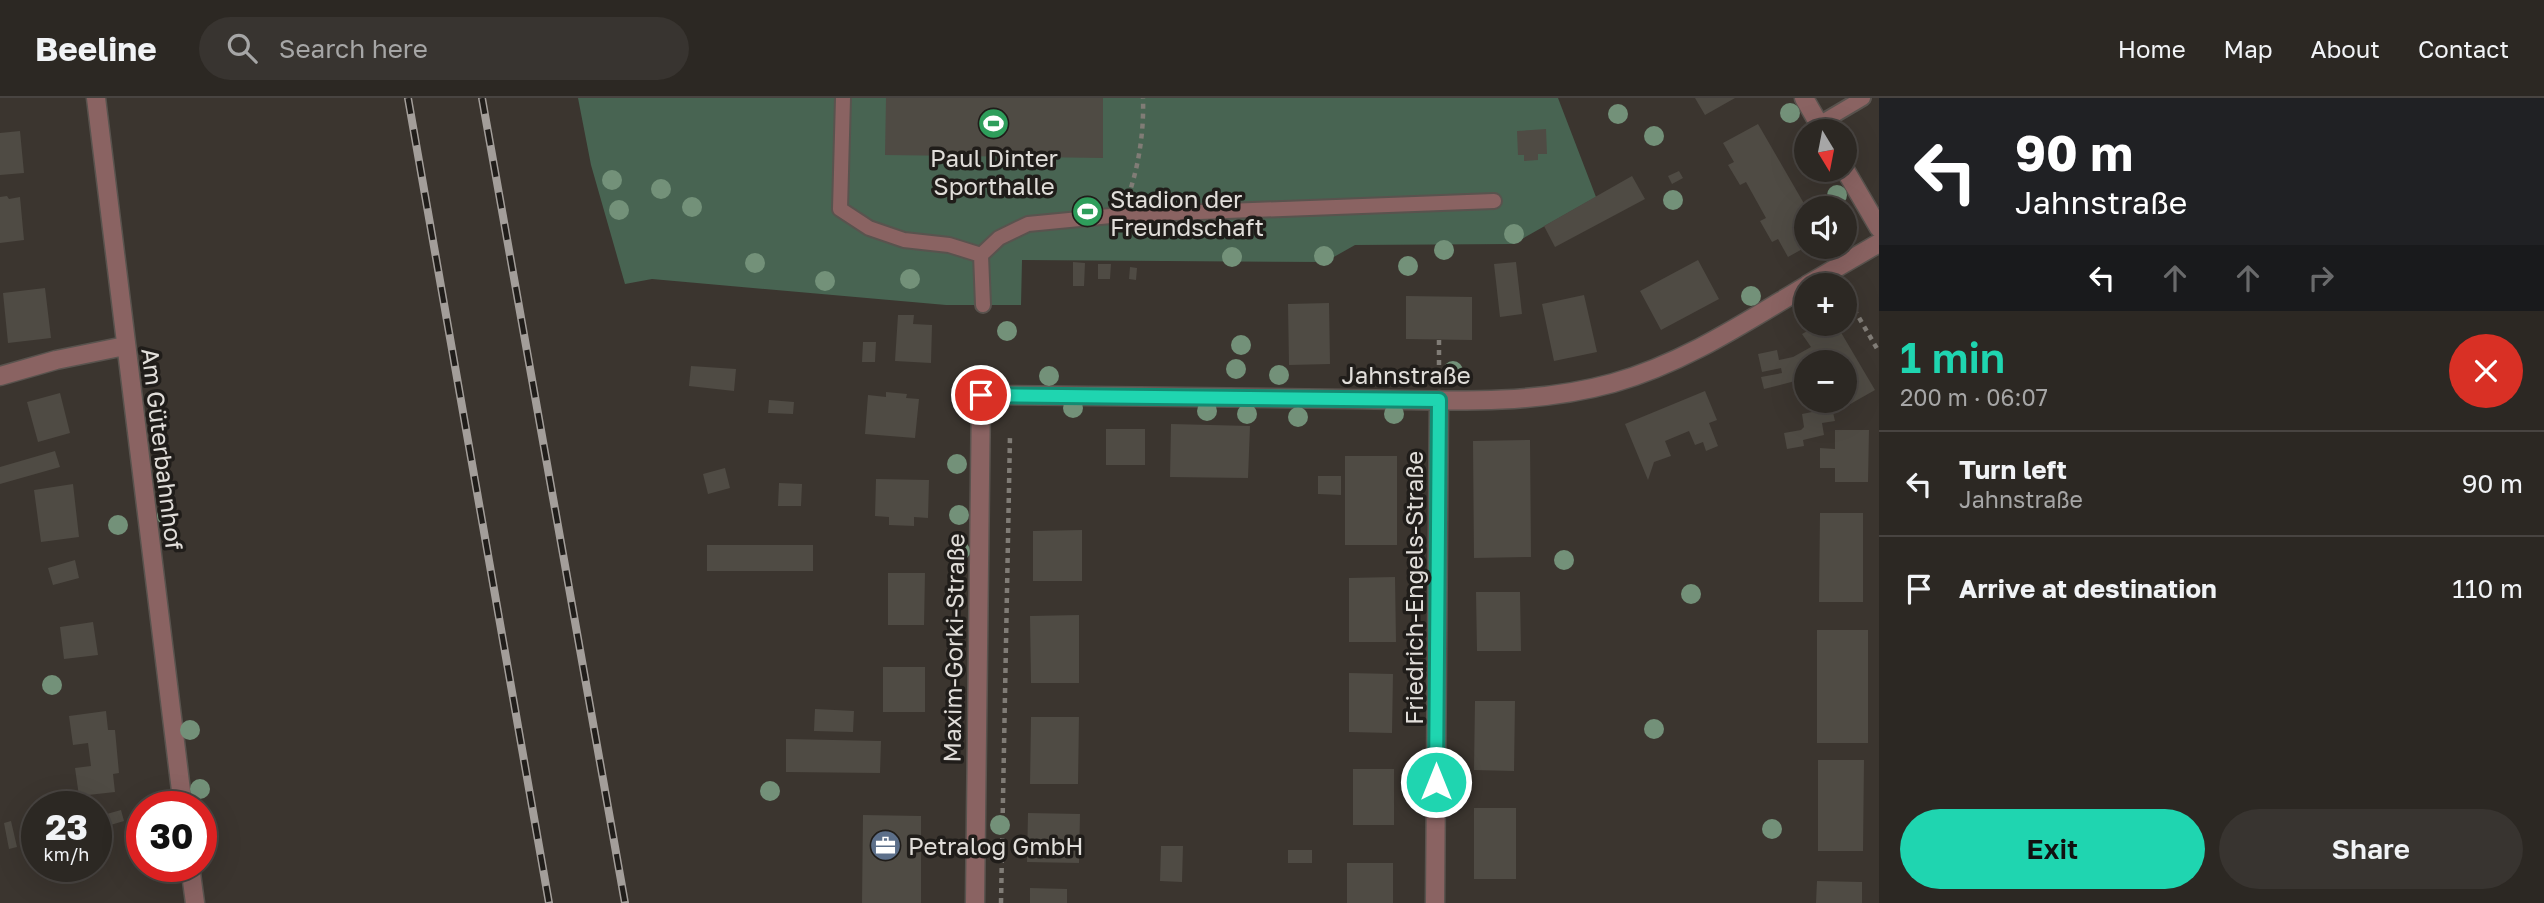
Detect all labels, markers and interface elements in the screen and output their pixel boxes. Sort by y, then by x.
search box [199,17,689,80]
text: Beeline [35,29,157,68]
icon: search [223,29,261,67]
text: Search here [279,33,428,64]
text: Home [2118,34,2186,63]
text: Map [2224,34,2273,63]
text: About [2311,34,2380,63]
text: Contact [2418,34,2509,63]
sports icon: Paul Dinter Sporthalle [977,106,1011,140]
north arrow [1794,119,1857,182]
map controls [1794,119,1857,413]
text: 90 m [2015,123,2133,182]
icon: left [1900,126,1991,217]
place label: Paul Dinter Sporthalle [930,143,1058,200]
text: Jahnstraße [2015,183,2187,221]
place label: Stadion der Freundschaft [1110,184,1264,241]
sports icon: Stadion der Freundschaft [1070,195,1104,229]
button: sound [1794,196,1857,259]
icon: left [2083,259,2121,297]
icon: ahead [2156,259,2194,297]
icon: ahead [2229,259,2267,297]
icon: right [2302,259,2340,297]
button: + [1794,273,1857,336]
text: 1 min [1900,332,2005,382]
button: close [2449,334,2523,408]
street label: Am Güterbahnhof [136,346,190,552]
button: − [1794,350,1857,413]
street label: Jahnstraße [1341,360,1471,389]
pin [951,365,1011,425]
icon: arrive [962,376,1000,414]
text: 200 m · 06:07 [1900,383,2048,411]
street label: Friedrich-Engels-Straße [1399,451,1428,725]
text: Turn left [1959,454,2067,485]
icon: left [1900,465,1938,503]
text: 90 m [2462,468,2523,499]
text: Jahnstraße [1959,485,2083,513]
street label: Maxim-Gorki-Straße [937,533,969,763]
icon: arrive [1900,570,1938,608]
text: Arrive at destination [1959,573,2217,604]
text: 110 m [2452,573,2523,604]
position arrow [1399,745,1473,819]
speed limit sign: 30 [126,791,217,882]
text: 23 [45,806,88,848]
button: Exit [1900,809,2205,889]
button: Share [2219,809,2523,889]
office icon: Petralog GmbH [868,828,902,862]
place label: Petralog GmbH [908,831,1083,860]
text: km/h [44,843,89,865]

